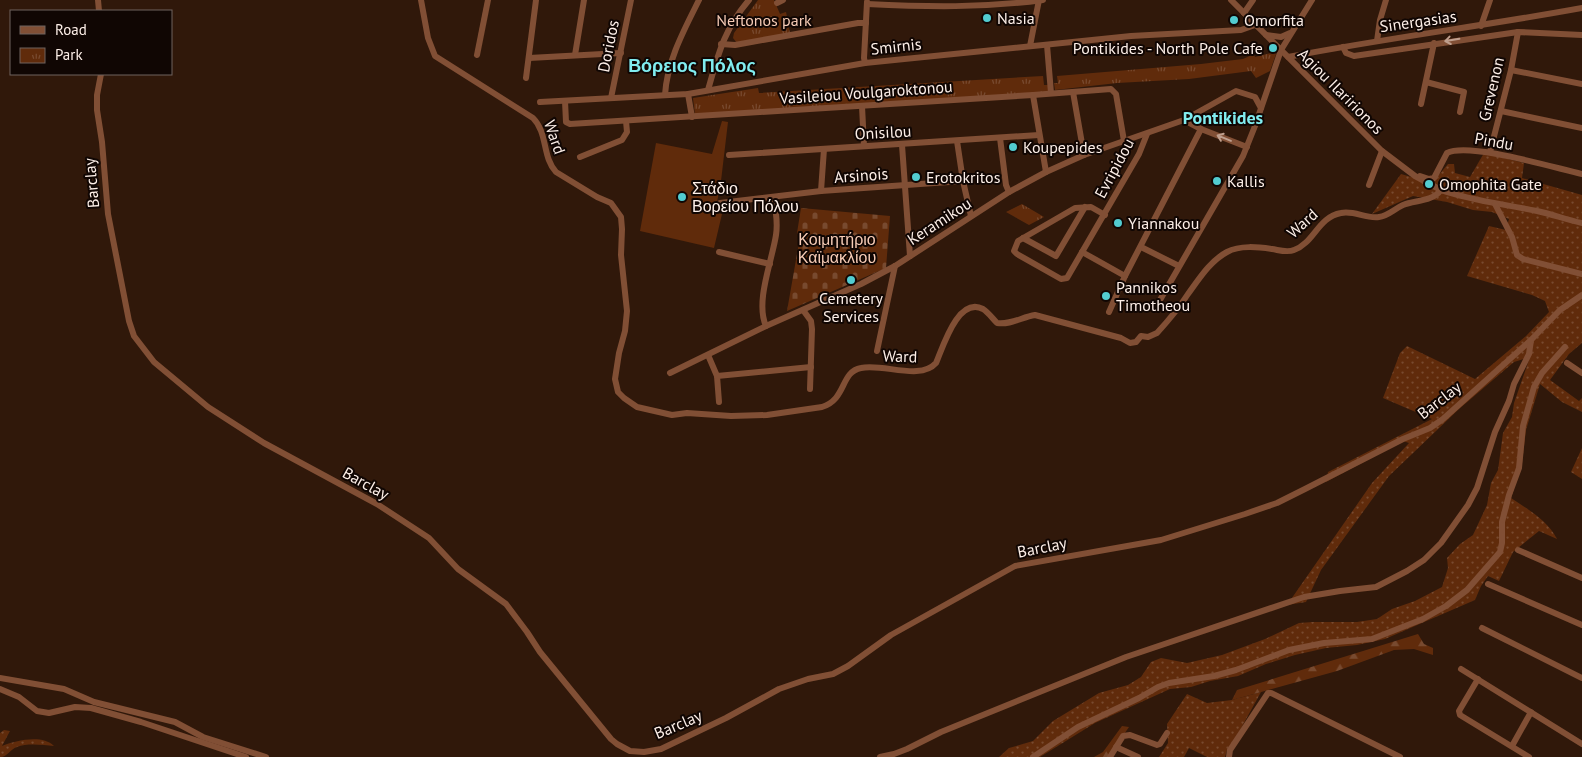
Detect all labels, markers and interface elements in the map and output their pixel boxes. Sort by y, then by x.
street label: Sinergasias [1378,6,1458,36]
place label: Nasia [997,8,1035,28]
legend [10,10,172,75]
park label: Neftonos park [716,10,812,30]
place label: Omorfita [1244,10,1304,30]
marker: Nasia [981,12,993,24]
marker: Omorfita [1228,14,1240,26]
street label: Doridos [593,18,623,74]
text: Road [55,20,87,39]
street label: Smirnis [870,33,923,59]
one-way arrow [1445,36,1461,46]
place label: Pontikides - North Pole Cafe [1073,38,1263,58]
marker: Pontikides - North Pole Cafe [1267,42,1279,54]
street label: Agiou Ilaririonos [1294,44,1388,138]
text: Park [55,45,83,64]
district label: Βόρειος Πόλος [628,54,756,77]
street label: Grevenon [1474,55,1508,123]
street label: Vasileiou Voulgaroktonou [778,76,953,108]
district label: Pontikides [1183,106,1264,129]
street label: Ward [540,117,570,157]
street label: Onisilou [854,121,912,143]
street label: Pindu [1473,128,1515,154]
one-way arrow [1217,133,1232,143]
street label: Evripidou [1090,135,1138,201]
place label: Koupepides [1023,137,1103,157]
marker: Koupepides [1007,141,1019,153]
street label: Barclay [79,157,103,209]
street label: Arsinois [833,163,889,187]
place label: Erotokritos [926,167,1001,187]
marker: Erotokritos [910,171,922,183]
place label: Kallis [1227,171,1265,191]
place label: Omophita Gate [1439,174,1542,194]
marker: Kallis [1211,175,1223,187]
place label: Στάδιο Βορείου Πόλου [692,178,799,216]
marker: Omophita Gate [1423,178,1435,190]
marker: Στάδιο Βορείου Πόλου [676,191,688,203]
street label: Keramikou [903,193,975,249]
street label: Ward [1282,204,1322,242]
place label: Yiannakou [1128,213,1199,233]
marker: Yiannakou [1112,217,1124,229]
park label: Κοιμητήριο Καϊμακλίου [798,229,876,267]
marker: Cemetery Services [845,274,857,286]
place label: Pannikos Timotheou [1116,277,1190,315]
place label: Cemetery Services [819,288,884,326]
marker: Pannikos Timotheou [1100,290,1112,302]
street label: Ward [882,345,918,367]
street label: Barclay [1413,376,1465,423]
street label: Barclay [339,462,393,504]
street label: Barclay [1016,532,1069,562]
street label: Barclay [651,705,705,743]

